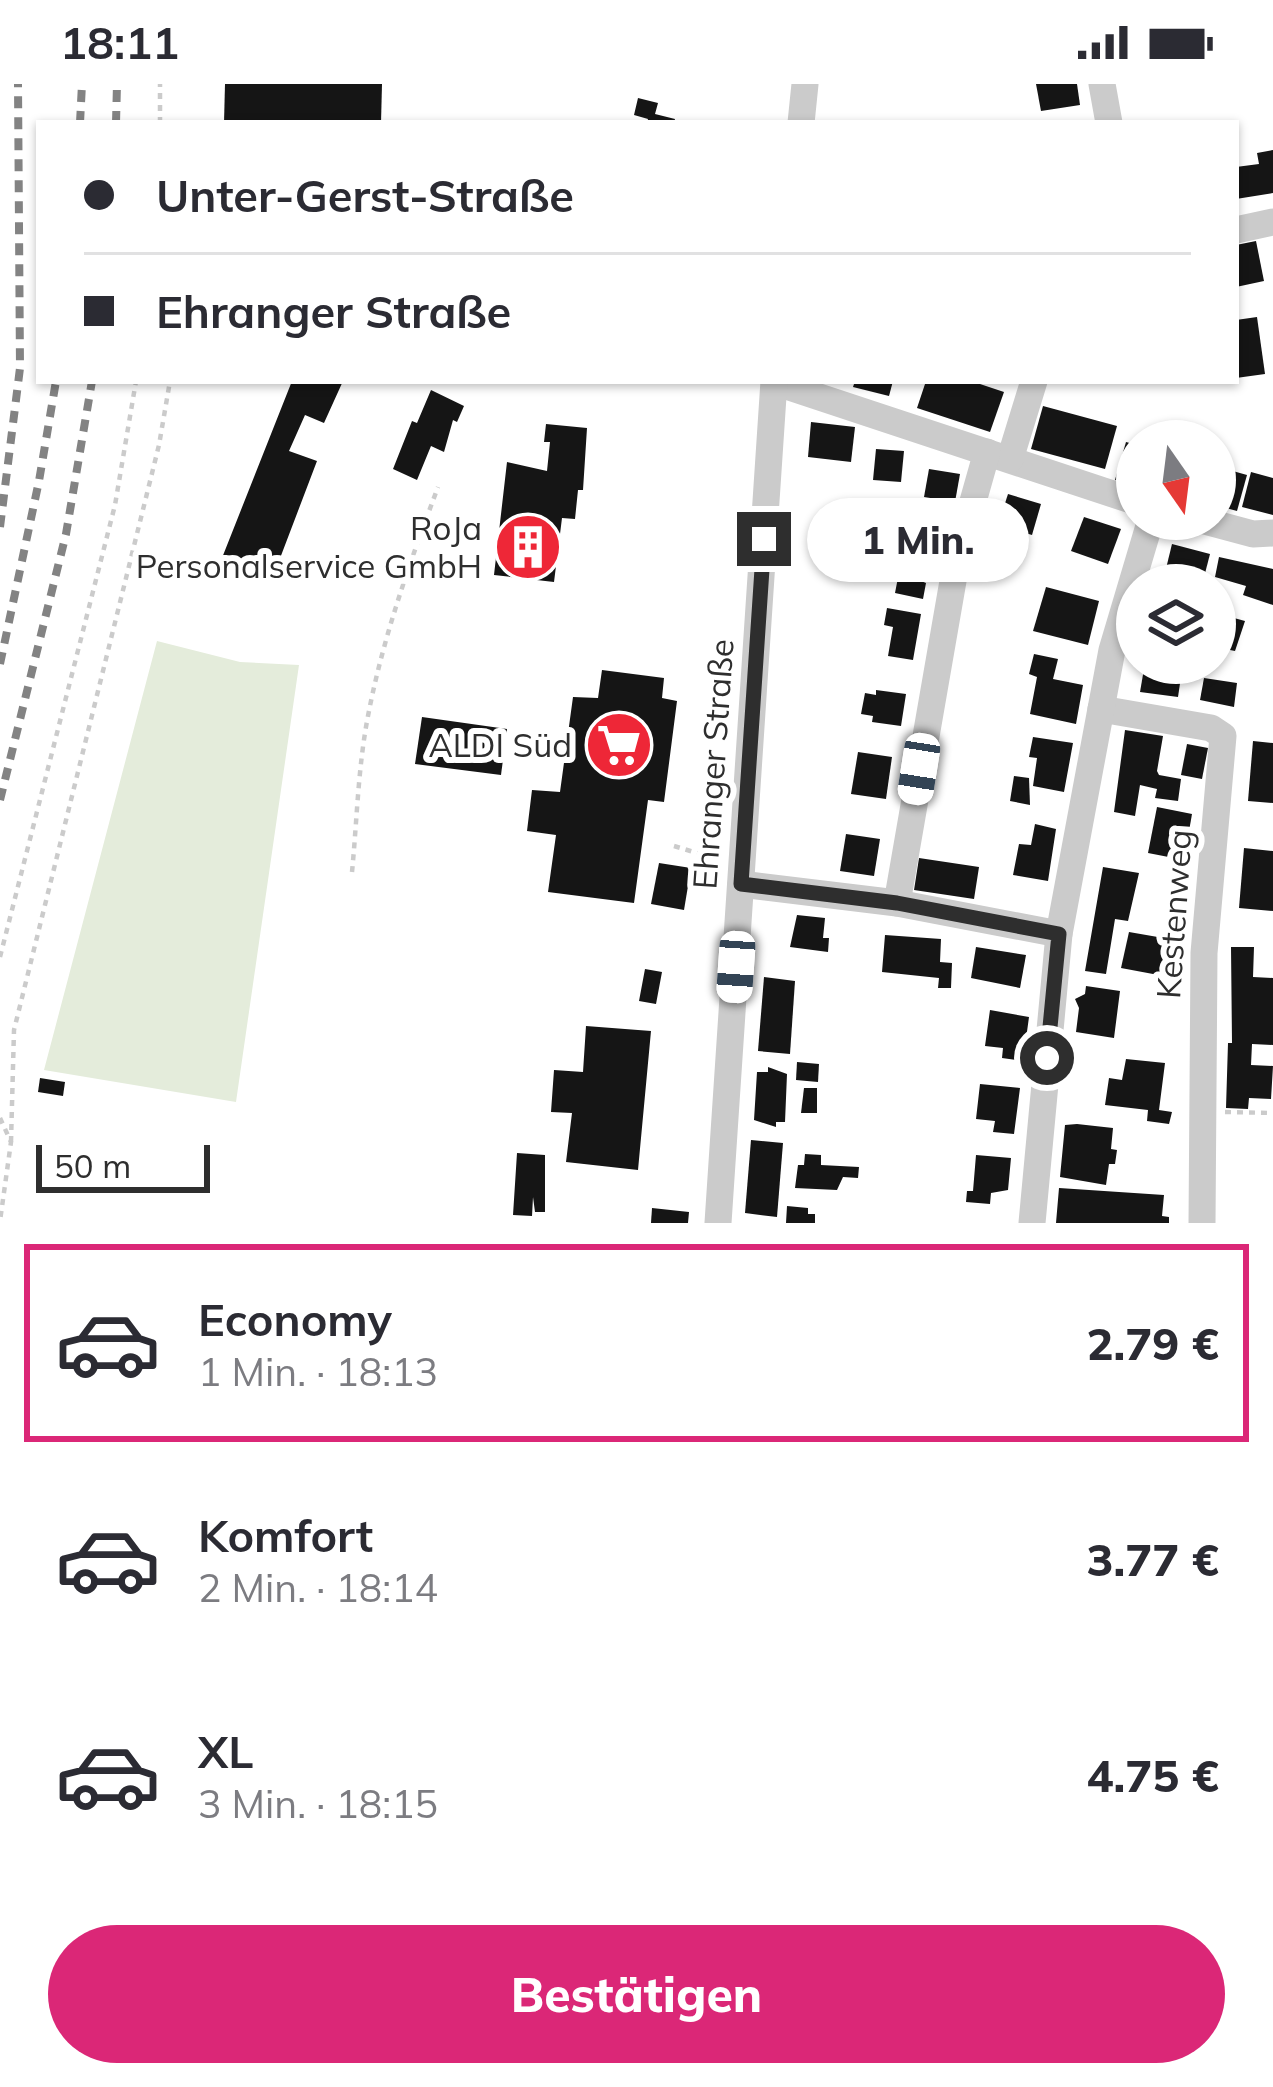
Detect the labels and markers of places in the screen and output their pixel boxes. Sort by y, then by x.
place label: RoJa Personalservice GmbH [136,507,482,586]
building icon: RoJa Personalservice GmbH [493,512,563,582]
supermarket icon: ALDI Süd [584,710,654,780]
place label: ALDI Süd [429,724,572,765]

